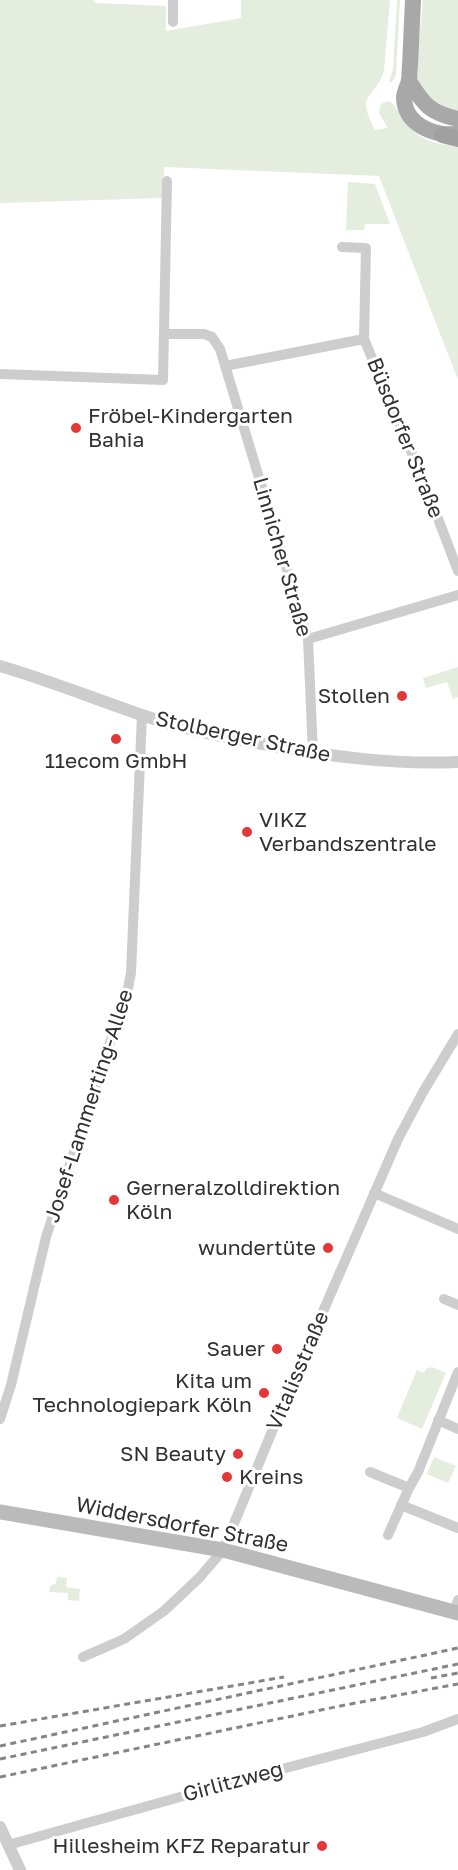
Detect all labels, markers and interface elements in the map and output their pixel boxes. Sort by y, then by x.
street label: Büsdorfer Straße [361,354,449,522]
place label: Fröbel-Kindergarten Bahia [88,403,293,453]
marker: Fröbel-Kindergarten Bahia [69,421,83,435]
street label: Linnicher Straße [247,474,317,640]
place label: Stollen [318,683,390,709]
marker: Stollen [395,689,409,703]
street label: Stolberger Straße [153,706,333,768]
marker: 11ecom GmbH [109,732,123,746]
place label: 11ecom GmbH [45,748,187,774]
place label: VIKZ Verbandszentrale [259,807,436,857]
marker: VIKZ Verbandszentrale [240,825,254,839]
street label: Josef-Lammerting-Allee [39,986,139,1226]
place label: Gerneralzolldirektion Köln [126,1175,340,1225]
marker: Gerneralzolldirektion Köln [107,1193,121,1207]
place label: wundertüte [198,1235,316,1261]
marker: wundertüte [321,1241,335,1255]
street label: Vitalisstraße [262,1308,334,1434]
place label: Sauer [207,1336,265,1362]
marker: Sauer [270,1342,284,1356]
place label: Kita um Technologiepark Köln [33,1368,252,1418]
marker: Kita um Technologiepark Köln [257,1386,271,1400]
place label: SN Beauty [120,1441,226,1467]
marker: SN Beauty [231,1447,245,1461]
place label: Kreins [239,1464,303,1490]
marker: Kreins [220,1470,234,1484]
street label: Widdersdorfer Straße [74,1492,290,1558]
street label: Girlitzweg [180,1757,286,1807]
place label: Hillesheim KFZ Reparatur [53,1833,310,1859]
marker: Hillesheim KFZ Reparatur [315,1839,329,1853]

